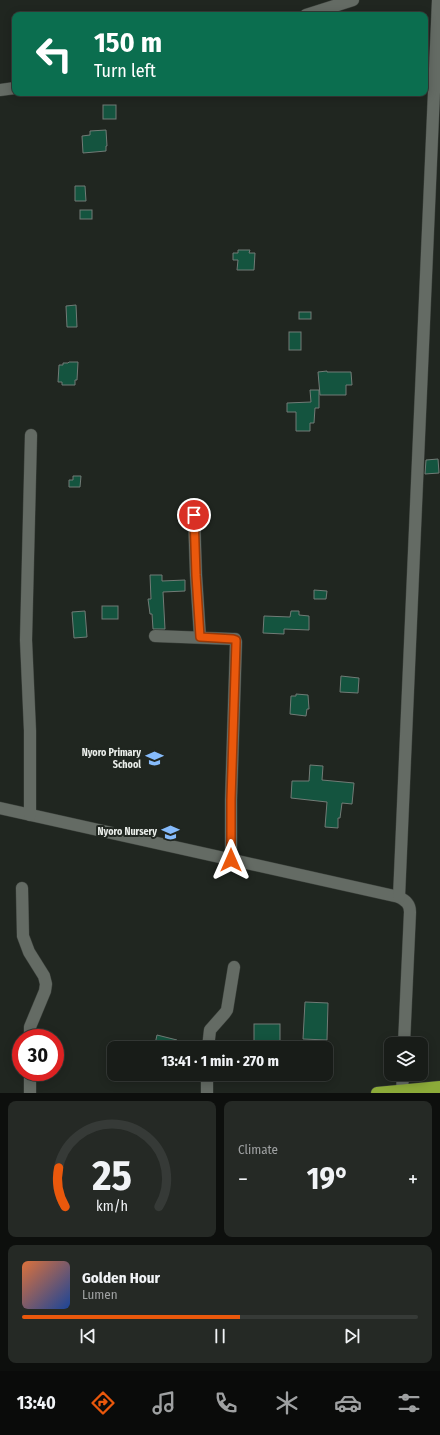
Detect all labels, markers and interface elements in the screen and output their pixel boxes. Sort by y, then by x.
text: 150 m [94,26,162,59]
icon: left [28,28,80,80]
text: Turn left [94,60,156,82]
pin [177,498,211,532]
icon: arrive [183,504,205,526]
place label: Nyoro Primary School [82,747,141,771]
school or university icon: Nyoro Primary School [144,749,164,769]
school or university icon: Nyoro Nursery [160,822,180,842]
place label: Nyoro Nursery [98,826,157,838]
position arrow [210,839,252,881]
speed limit sign: 30 [12,1029,64,1081]
map controls [384,1037,428,1081]
button: layers [384,1037,428,1081]
text: 13:41 · 1 min · 270 m [161,1052,279,1070]
text: Climate [238,1142,278,1157]
text: 25 [91,1151,132,1201]
text: 19° [307,1161,349,1197]
text: − [238,1166,248,1193]
text: + [408,1166,418,1193]
text: km/h [96,1198,128,1215]
text: Golden Hour [82,1269,160,1287]
text: Lumen [82,1287,118,1302]
icon: previous [77,1325,99,1347]
icon: pause [209,1325,231,1347]
icon: next [341,1325,363,1347]
icon: directions [89,1389,117,1417]
icon: music [150,1389,178,1417]
icon: phone [212,1389,240,1417]
icon: climate [273,1389,301,1417]
icon: car [334,1389,362,1417]
icon: filters [395,1389,423,1417]
text: 13:40 [17,1392,56,1414]

